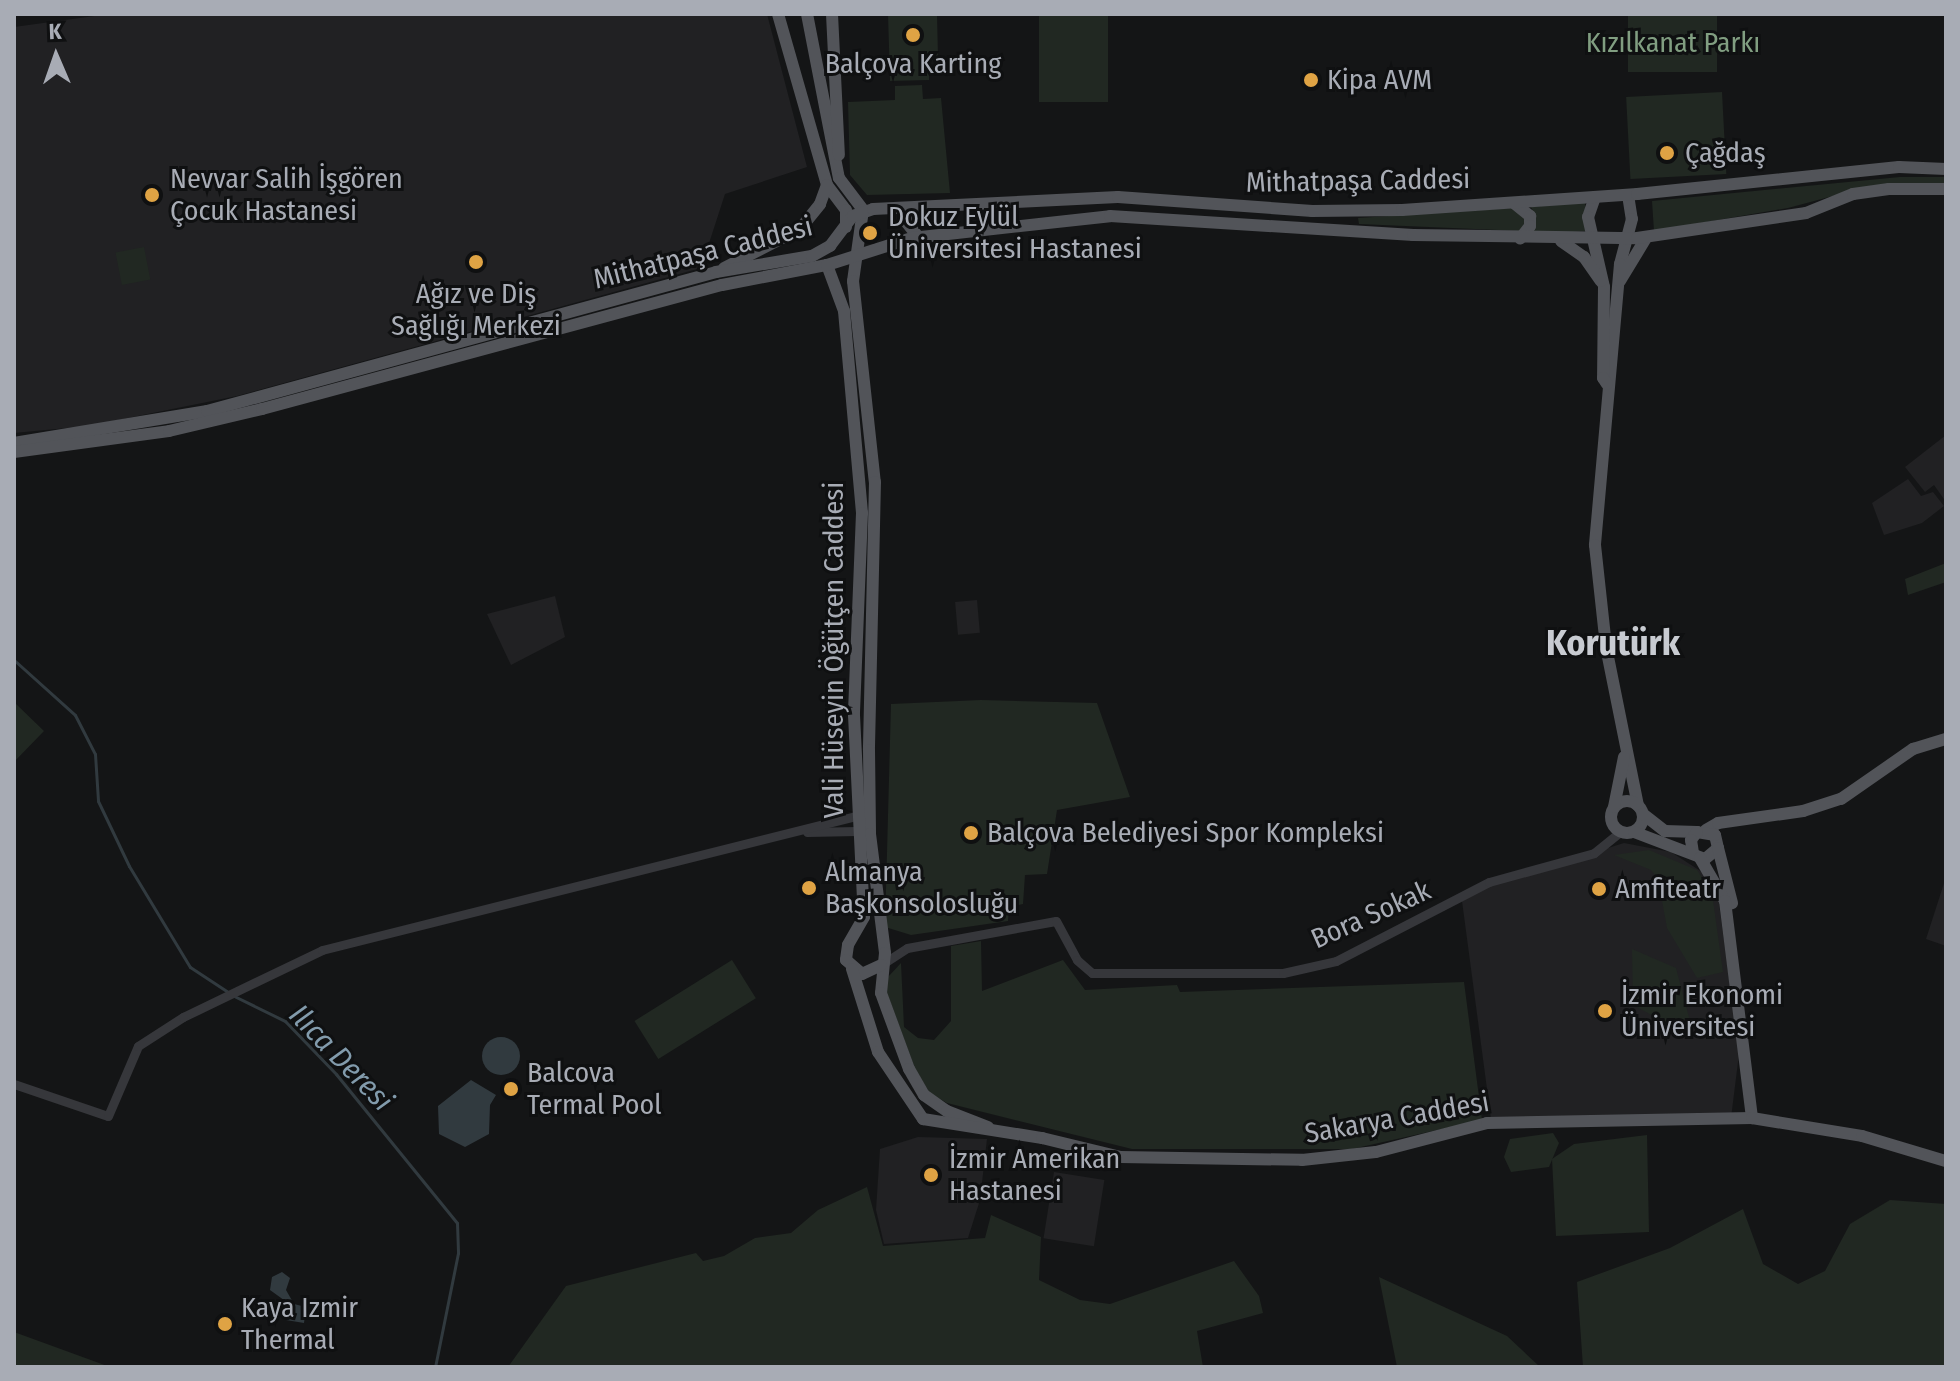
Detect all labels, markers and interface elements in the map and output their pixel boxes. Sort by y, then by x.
north arrow [16,16,96,96]
text: K [48,18,62,45]
marker: Balçova Karting [904,26,922,44]
park label: Kızılkanat Parkı [1586,26,1760,60]
place label: Balçova Karting [825,47,1001,81]
place label: Kipa AVM [1327,63,1432,97]
marker: Kipa AVM [1302,71,1320,89]
place label: Çağdaş [1685,136,1766,170]
marker: Çağdaş [1656,142,1678,164]
place label: Nevvar Salih İşgören Çocuk Hastanesi [170,162,403,228]
street label: Mithatpaşa Caddesi [1245,162,1471,200]
marker: Nevvar Salih İşgören Çocuk Hastanesi [141,184,163,206]
place label: Dokuz Eylül Üniversitesi Hastanesi [888,200,1142,266]
street label: Mithatpaşa Caddesi [590,210,816,296]
marker: Dokuz Eylül Üniversitesi Hastanesi [859,222,881,244]
marker: Ağız ve Diş Sağlığı Merkezi [465,251,487,273]
place label: Ağız ve Diş Sağlığı Merkezi [391,277,561,343]
street label: Vali Hüseyin Öğütçen Caddesi [817,482,851,818]
district label: Korutürk [1546,622,1680,666]
place label: Balçova Belediyesi Spor Kompleksi [987,816,1384,850]
marker: Balçova Belediyesi Spor Kompleksi [962,824,980,842]
place label: Almanya Başkonsolosluğu [825,855,1018,921]
place label: Amfiteatr [1615,872,1721,906]
street label: Bora Sokak [1306,874,1436,956]
marker: Almanya Başkonsolosluğu [800,879,818,897]
marker: Amfiteatr [1590,880,1608,898]
place label: İzmir Ekonomi Üniversitesi [1621,978,1783,1044]
water label: Ilıca Deresi [282,997,400,1119]
marker: İzmir Ekonomi Üniversitesi [1596,1002,1614,1020]
place label: Balcova Termal Pool [527,1056,662,1122]
marker: Balcova Termal Pool [502,1080,520,1098]
street label: Sakarya Caddesi [1302,1085,1492,1151]
place label: İzmir Amerikan Hastanesi [949,1142,1120,1208]
marker: İzmir Amerikan Hastanesi [920,1164,942,1186]
place label: Kaya Izmir Thermal [241,1291,358,1357]
marker: Kaya Izmir Thermal [216,1315,234,1333]

